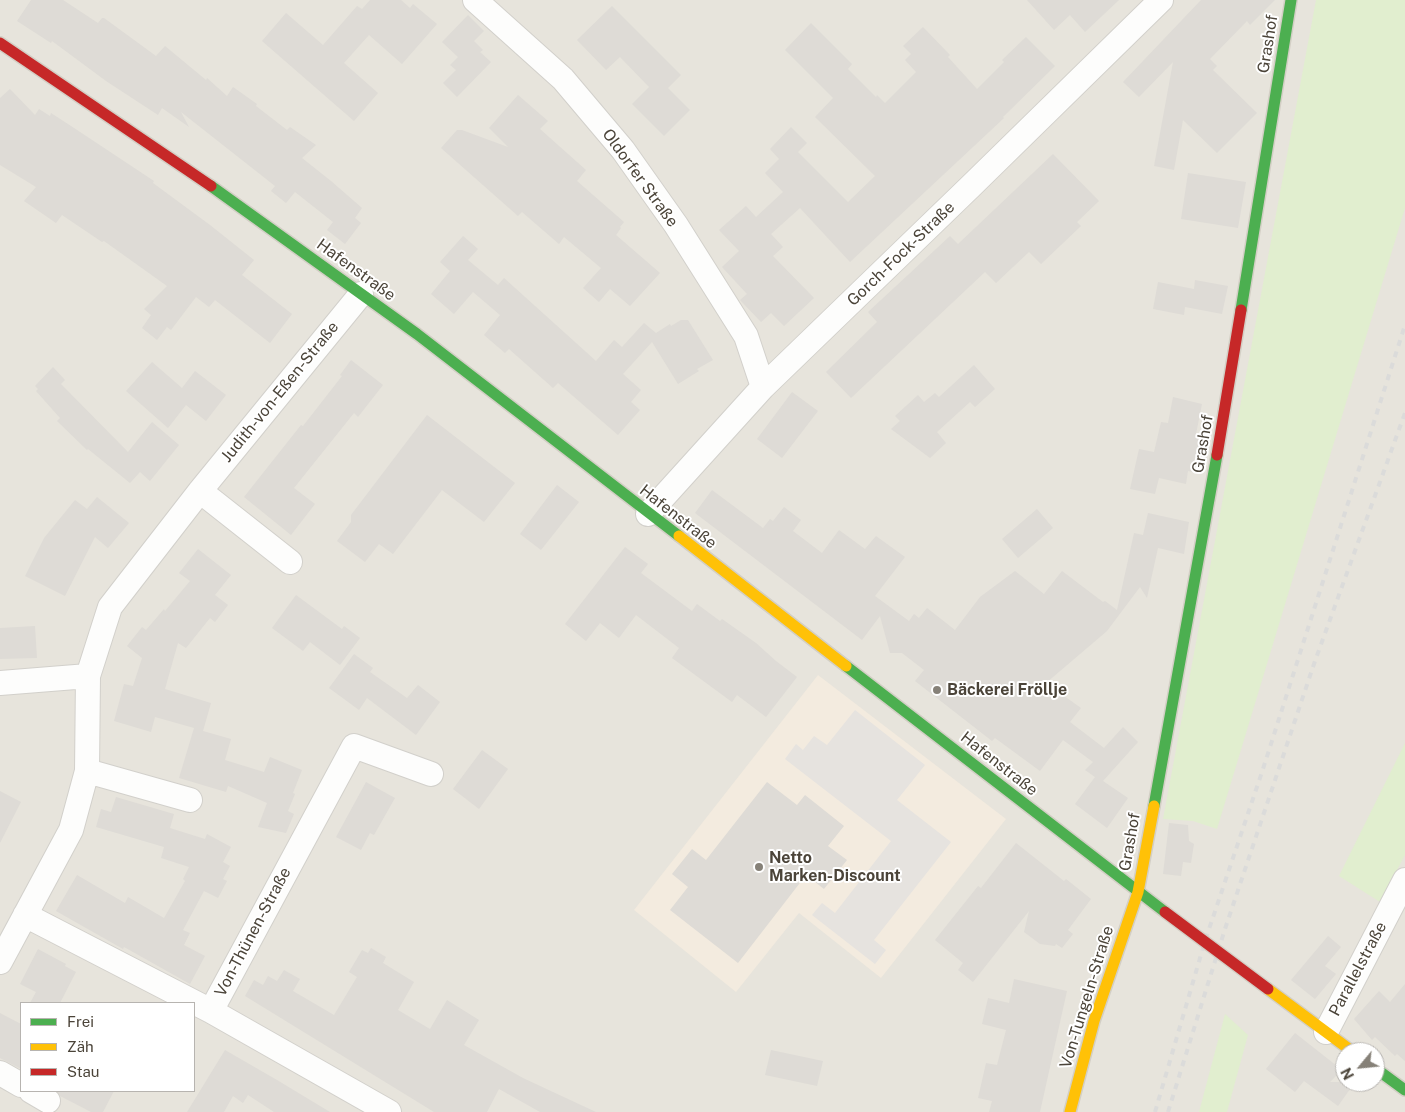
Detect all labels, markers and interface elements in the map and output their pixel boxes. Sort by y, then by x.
street label: Grashof [1254,13,1282,75]
street label: Oldorfer Straße [598,125,682,231]
street label: Gorch-Fock-Straße [843,198,959,310]
street label: Hafenstraße [313,235,399,305]
street label: Judith-von-Eßen-Straße [217,318,343,466]
street label: Grashof [1188,413,1218,475]
street label: Hafenstraße [636,481,720,553]
place label: Bäckerei Fröllje [947,680,1067,700]
marker: Bäckerei Fröllje [931,684,943,696]
street label: Hafenstraße [957,728,1041,800]
street label: Grashof [1115,811,1145,873]
place label: Netto Marken-Discount [769,848,901,886]
marker: Netto Marken-Discount [753,861,765,873]
street label: Von-Thünen-Straße [211,864,295,1000]
street label: Parallelstraße [1325,919,1391,1019]
street label: Von-Tungeln-Straße [1056,923,1118,1071]
legend [20,1002,195,1092]
text: Frei [67,1013,94,1030]
text: Zäh [67,1038,94,1055]
north arrow [1335,1042,1385,1092]
text: Stau [67,1063,100,1080]
text: N [1338,1065,1357,1082]

